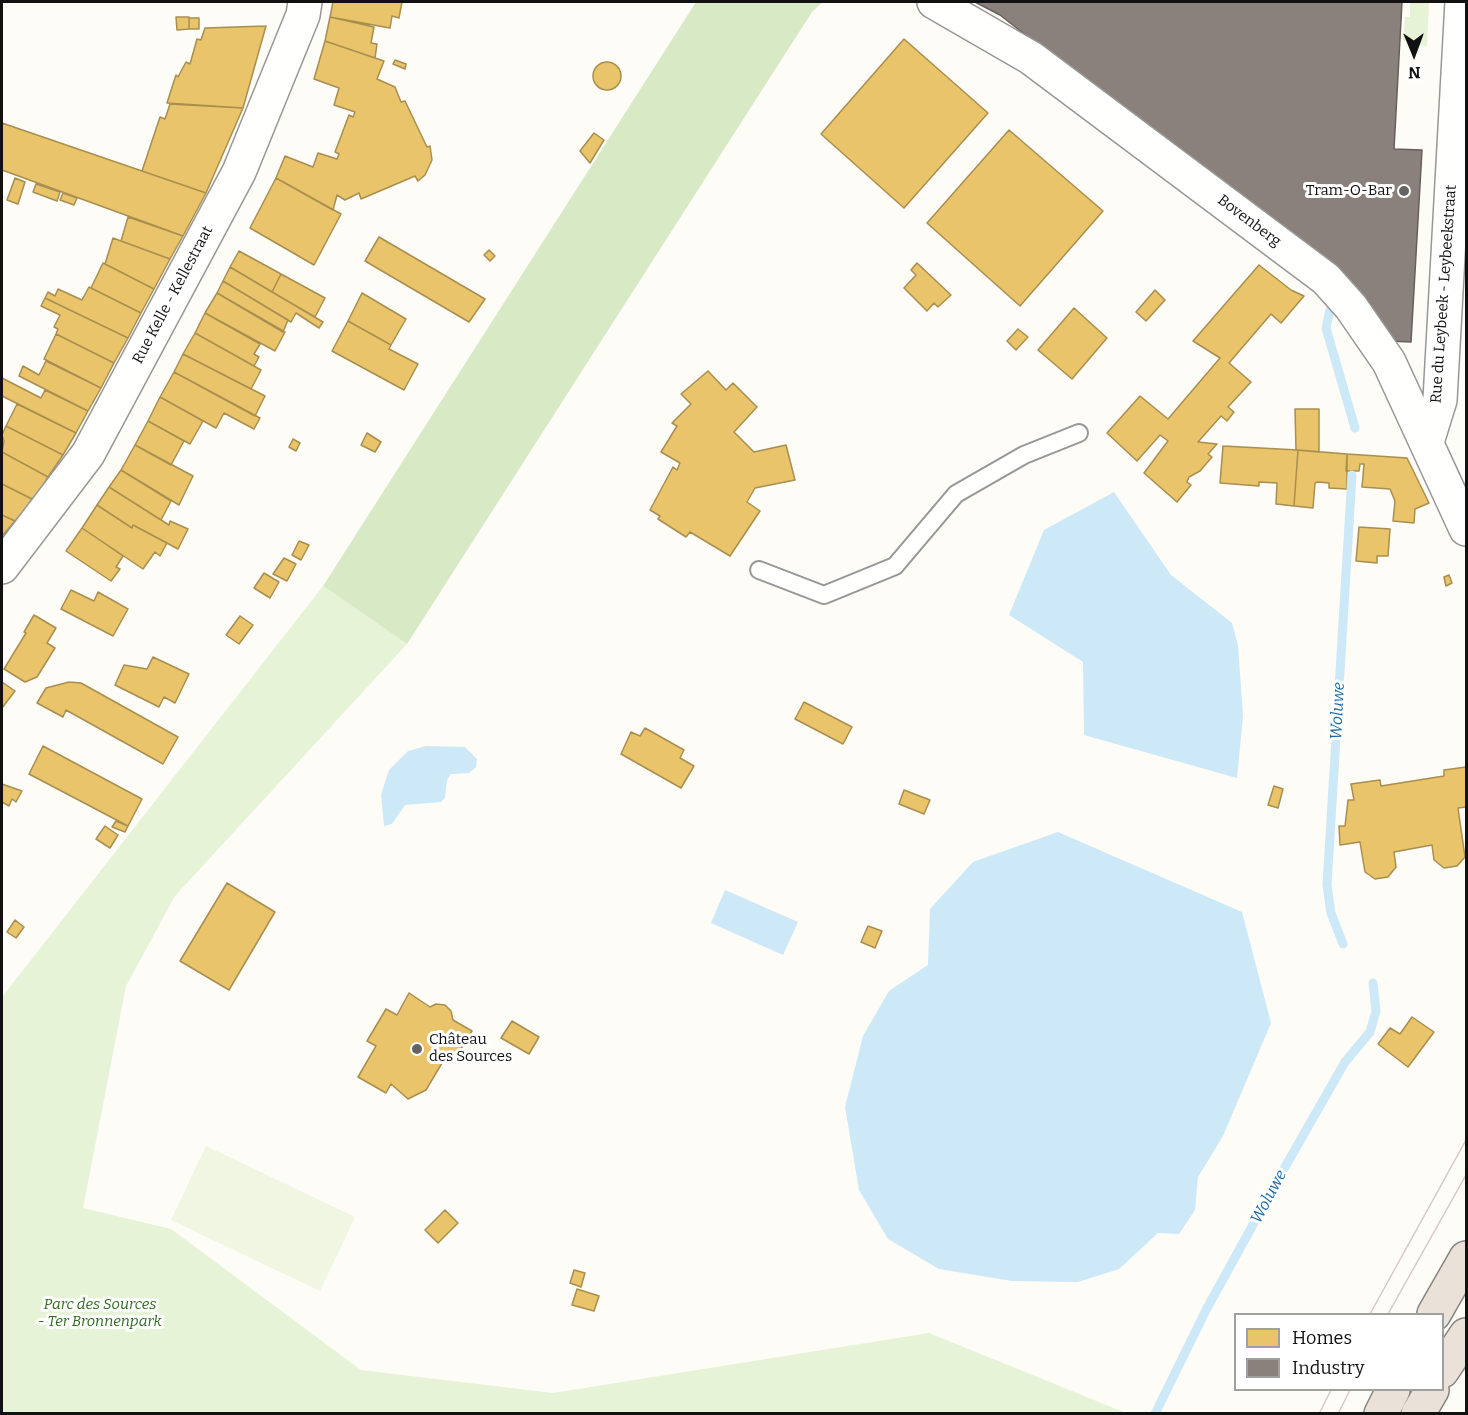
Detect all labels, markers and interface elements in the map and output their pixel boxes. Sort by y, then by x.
north arrow [1384,24,1444,84]
text: N [1408,63,1421,82]
place label: Tram-O-Bar [1306,182,1392,200]
marker: Tram-O-Bar [1397,184,1411,198]
street label: Rue du Leybeek - Leybeekstraat [1427,184,1461,404]
street label: Bovenberg [1214,191,1284,251]
street label: Rue Kelle - Kellestraat [129,223,217,367]
water label: Woluwe [1327,682,1349,740]
place label: Château des Sources [429,1031,512,1066]
marker: Château des Sources [410,1042,424,1056]
water label: Woluwe [1247,1167,1291,1227]
park label: Parc des Sources - Ter Bronnenpark [38,1296,162,1331]
legend [1234,1313,1444,1391]
text: Homes [1292,1327,1352,1349]
text: Industry [1292,1357,1364,1379]

